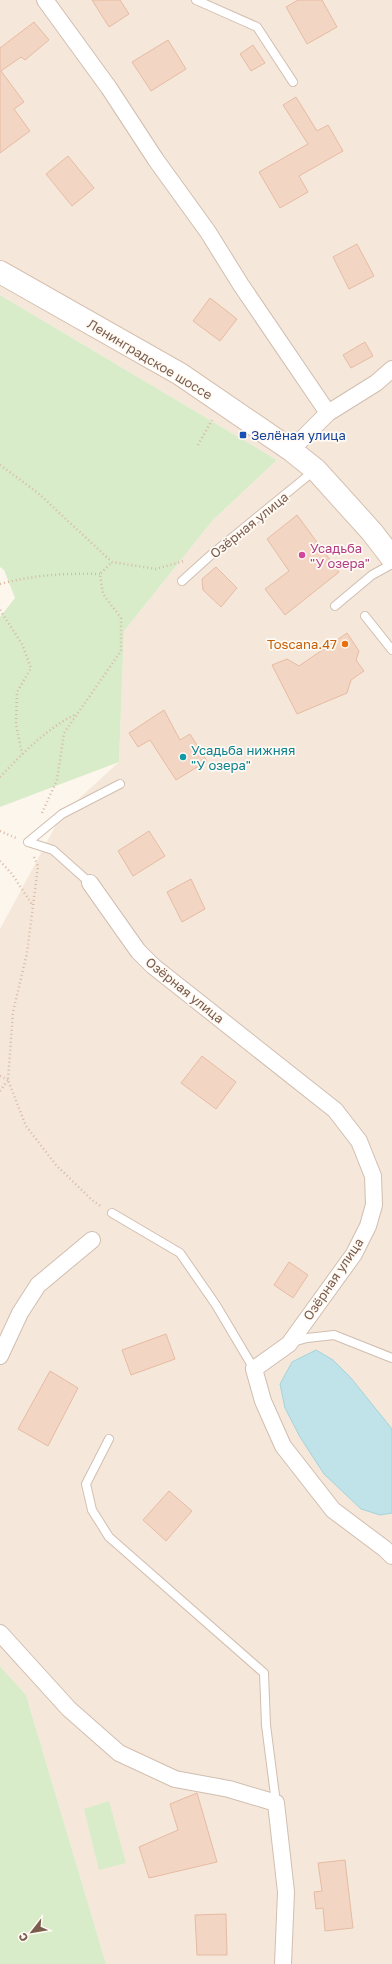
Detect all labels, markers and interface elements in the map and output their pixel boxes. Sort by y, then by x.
street label: Ленинградское шоссе [85,315,215,403]
place label: Зелёная улица [251,427,346,443]
marker: Зелёная улица [238,430,248,440]
street label: Озёрная улица [207,489,291,561]
place label: Усадьба "У озера" [310,540,370,571]
marker: Усадьба "У озера" [297,550,307,560]
place label: Toscana.47 [267,636,337,652]
marker: Toscana.47 [340,639,350,649]
place label: Усадьба нижняя "У озера" [191,742,295,773]
marker: Усадьба нижняя "У озера" [178,752,188,762]
street label: Озёрная улица [143,954,227,1026]
street label: Озёрная улица [300,1235,366,1323]
north arrow [12,1912,52,1952]
text: С [15,1931,31,1944]

